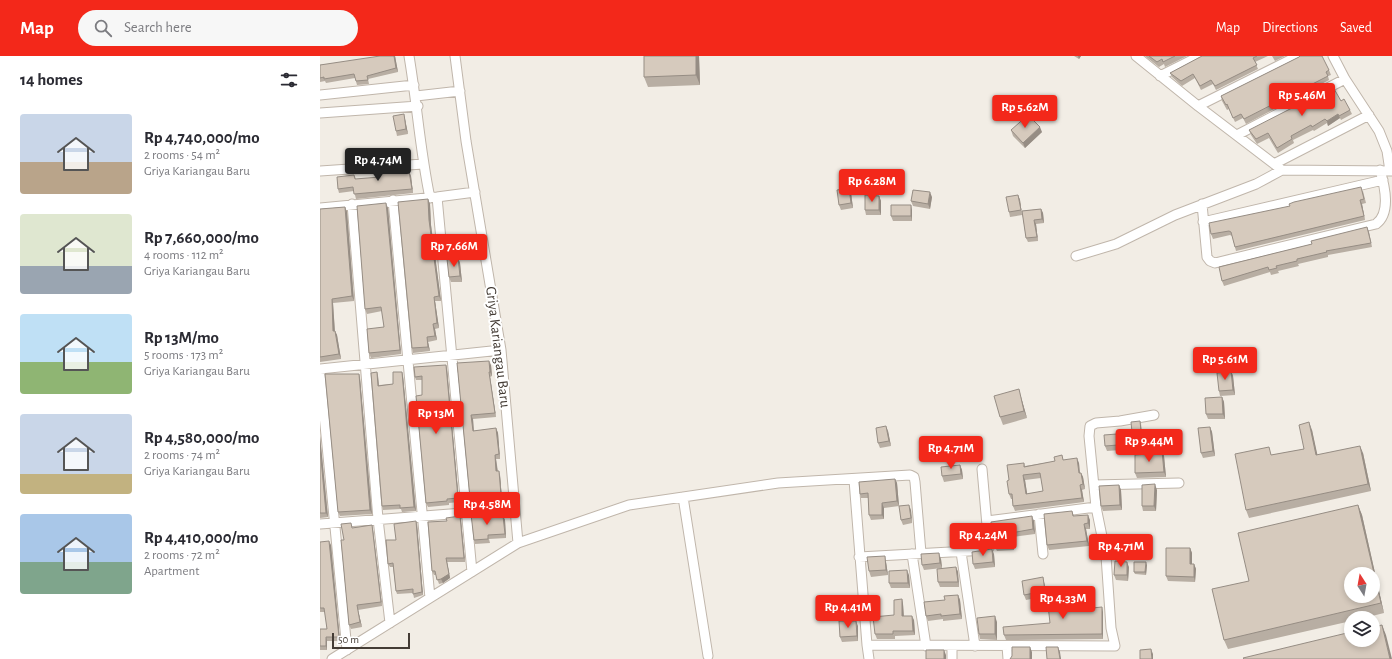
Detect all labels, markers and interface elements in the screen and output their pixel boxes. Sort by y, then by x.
search box [78,10,358,46]
icon: search [92,17,114,39]
text: Map [20,19,54,38]
text: Search here [124,20,192,35]
text: Map [1216,21,1240,35]
text: Directions [1262,21,1318,35]
text: Saved [1340,21,1372,35]
icon: filters [278,69,300,91]
text: 14 homes [20,71,83,88]
pin: Rp 5.46M [1261,83,1343,117]
text: Rp 5.46M [1278,89,1326,102]
pin: Rp 5.62M [984,95,1066,129]
text: Rp 5.62M [1001,101,1049,114]
text: Rp 4,740,000/mo [144,129,260,146]
icon: home [52,130,100,178]
pin: Rp 4.74M [337,148,419,182]
text: 2 rooms · 54 m² [144,149,220,162]
text: Rp 4.74M [354,154,402,167]
text: Griya Kariangau Baru [144,165,250,178]
pin: Rp 6.28M [831,169,913,203]
text: Rp 6.28M [848,175,896,188]
text: Rp 7,660,000/mo [144,229,259,246]
icon: home [52,230,100,278]
pin: Rp 7.66M [413,234,495,268]
text: Rp 7.66M [430,240,478,253]
text: 4 rooms · 112 m² [144,249,224,262]
text: Griya Kariangau Baru [144,265,250,278]
street label: Griya Kariangau Baru [483,286,513,409]
text: Rp 13M/mo [144,329,219,346]
icon: home [52,330,100,378]
pin: Rp 5.61M [1184,347,1266,381]
text: 5 rooms · 173 m² [144,349,223,362]
text: Rp 5.61M [1202,353,1248,366]
text: Griya Kariangau Baru [144,365,250,378]
pin: Rp 13M [403,401,469,435]
text: Rp 13M [418,407,454,420]
text: Rp 4,580,000/mo [144,429,260,446]
pin: Rp 9.44M [1108,429,1190,463]
icon: home [52,430,100,478]
text: Rp 9.44M [1125,435,1173,448]
pin: Rp 4.71M [910,436,992,470]
text: Rp 4.71M [928,442,974,455]
text: 2 rooms · 74 m² [144,449,220,462]
text: Griya Kariangau Baru [144,465,250,478]
pin: Rp 4.58M [446,492,528,526]
text: Rp 4.58M [463,498,511,511]
pin: Rp 4.24M [942,523,1024,557]
text: Rp 4,410,000/mo [144,529,258,546]
text: Rp 4.24M [959,529,1007,542]
icon: home [52,530,100,578]
pin: Rp 4.71M [1080,534,1162,568]
text: Rp 4.71M [1098,540,1144,553]
text: 2 rooms · 72 m² [144,549,220,562]
text: Apartment [144,565,199,578]
north arrow [1344,567,1380,603]
map controls [1344,567,1380,647]
pin: Rp 4.33M [1022,586,1104,620]
text: Rp 4.33M [1039,592,1087,605]
pin: Rp 4.41M [807,595,889,629]
text: Rp 4.41M [824,601,872,614]
button: layers [1344,611,1380,647]
scale bar [332,631,410,650]
text: 50 m [338,634,359,645]

